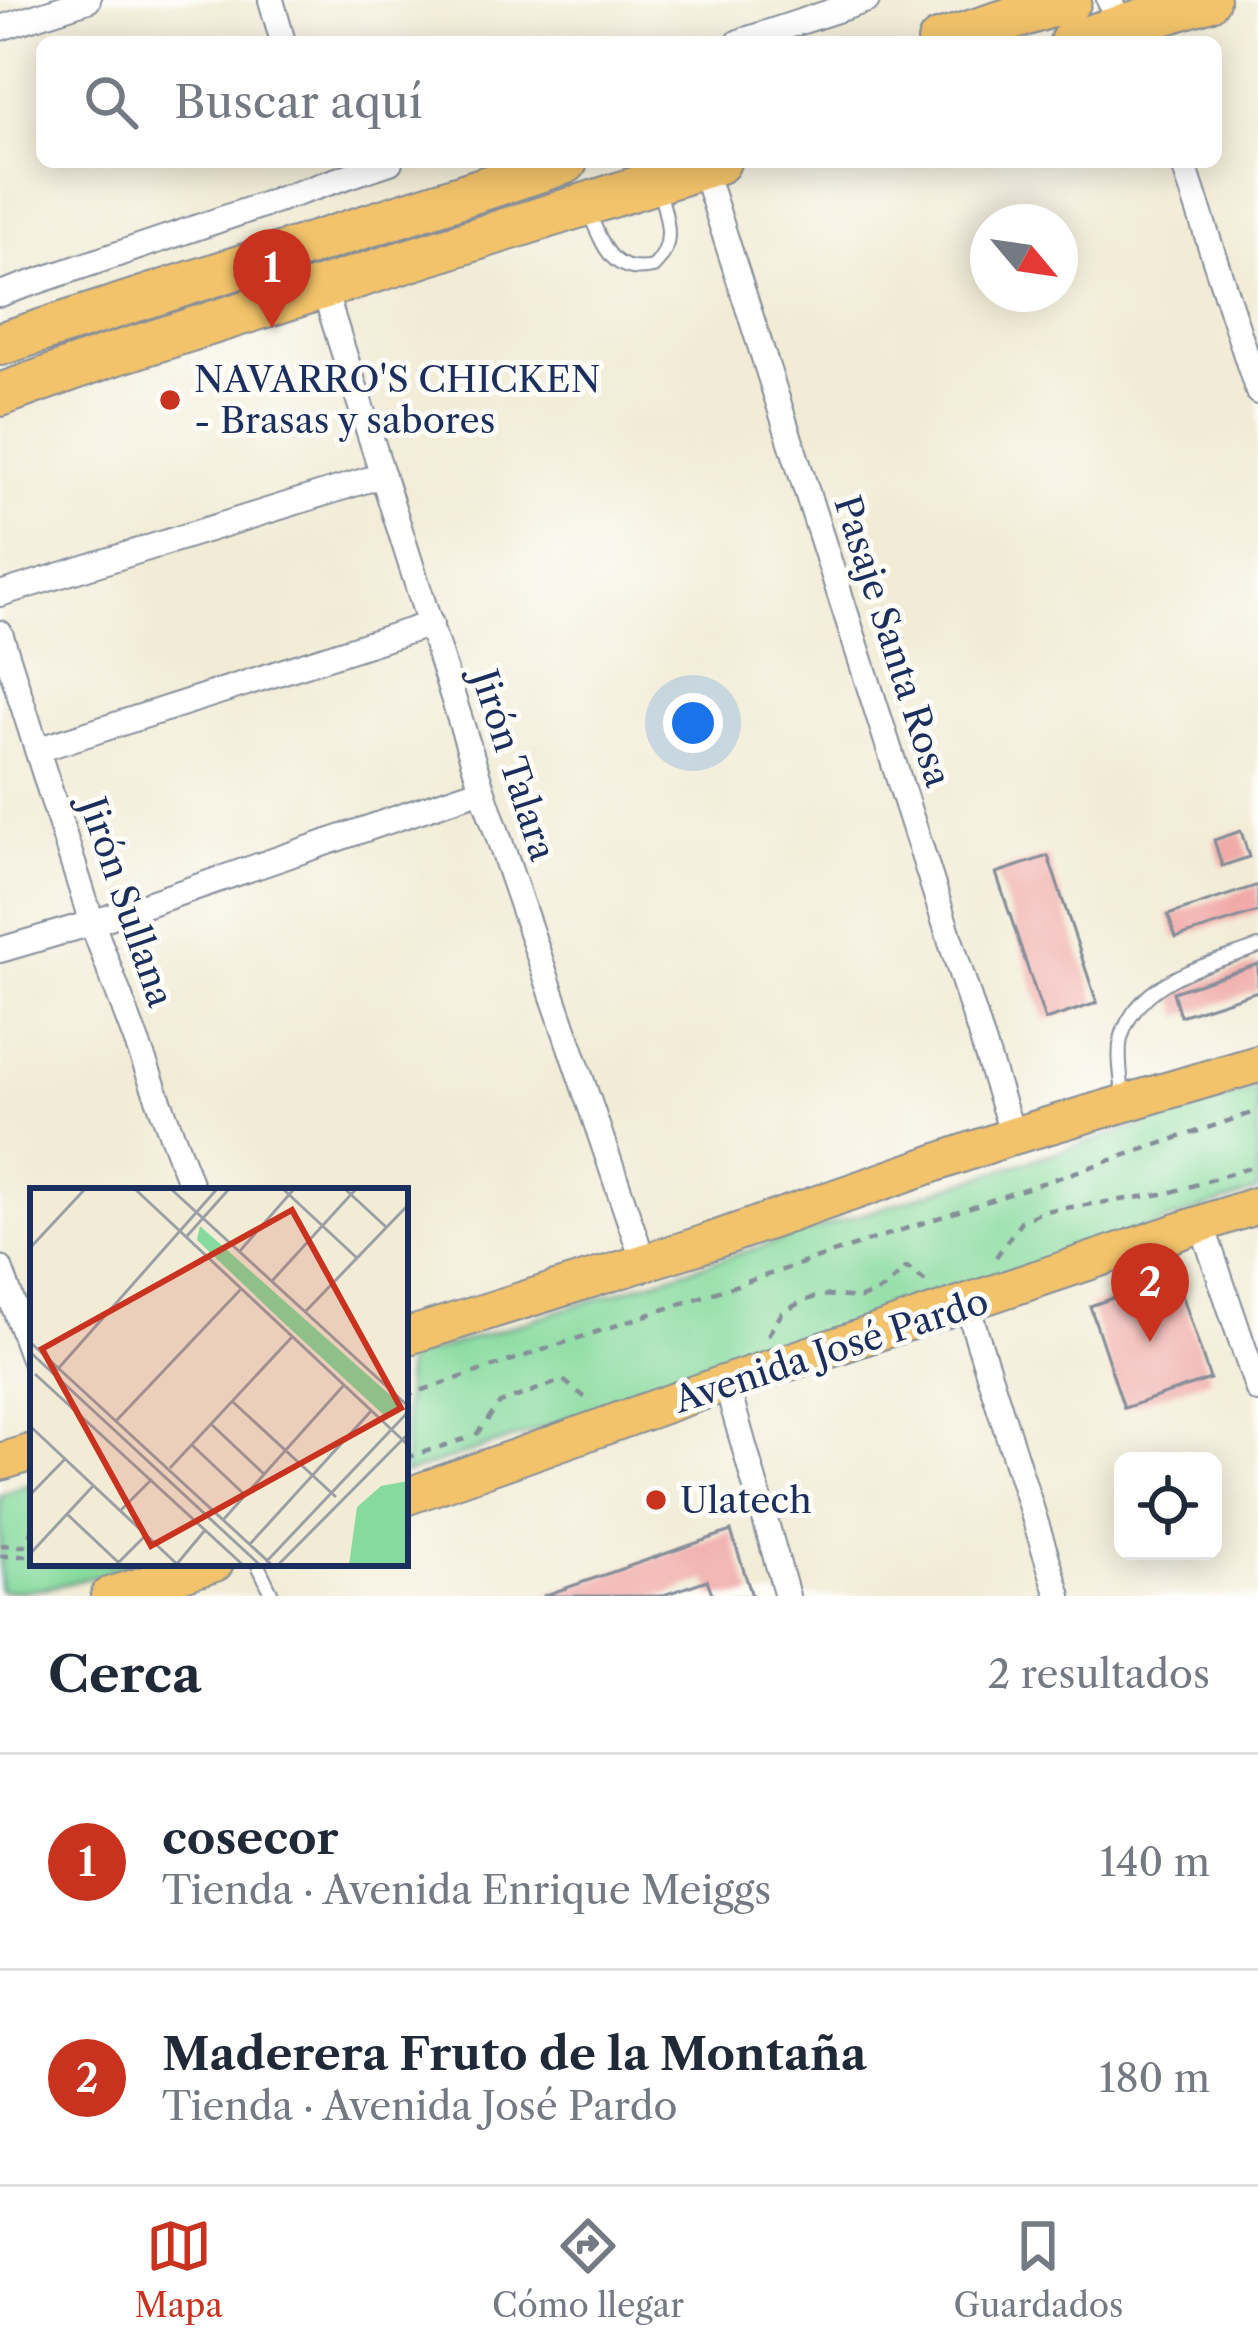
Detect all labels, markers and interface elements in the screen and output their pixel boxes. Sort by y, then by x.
search box [36,36,1222,168]
icon: search [78,69,144,135]
text: Buscar aquí [174,74,423,130]
north arrow [970,204,1078,312]
pin: 1 [233,229,311,328]
place label: NAVARRO'S CHICKEN - Brasas y sabores [194,357,600,442]
marker: NAVARRO'S CHICKEN - Brasas y sabores [157,387,183,413]
street label: Pasaje Santa Rosa [825,490,961,792]
street label: Jirón Talara [461,659,566,866]
your location [663,693,723,753]
street label: Jirón Sullana [69,787,183,1012]
inset map [30,1188,408,1566]
pin: 2 [1111,1243,1189,1342]
street label: Avenida José Pardo [668,1278,993,1422]
map controls [1114,1452,1222,1560]
button: locate [1114,1452,1222,1560]
place label: Ulatech [680,1478,812,1522]
marker: Ulatech [643,1487,669,1513]
text: Cerca [48,1643,202,1705]
text: 2 resultados [988,1650,1210,1698]
text: cosecor [162,1810,339,1866]
text: 1 [78,1838,96,1886]
text: 140 m [1100,1838,1210,1886]
text: Tienda · Avenida Enrique Meiggs [162,1866,771,1914]
text: Maderera Fruto de la Montaña [162,2026,867,2082]
text: 2 [75,2054,99,2102]
text: 180 m [1099,2054,1210,2102]
text: Tienda · Avenida José Pardo [162,2082,677,2130]
tab: Mapa [135,2213,223,2326]
tab: Cómo llegar [492,2213,684,2326]
tab: Guardados [953,2213,1123,2326]

